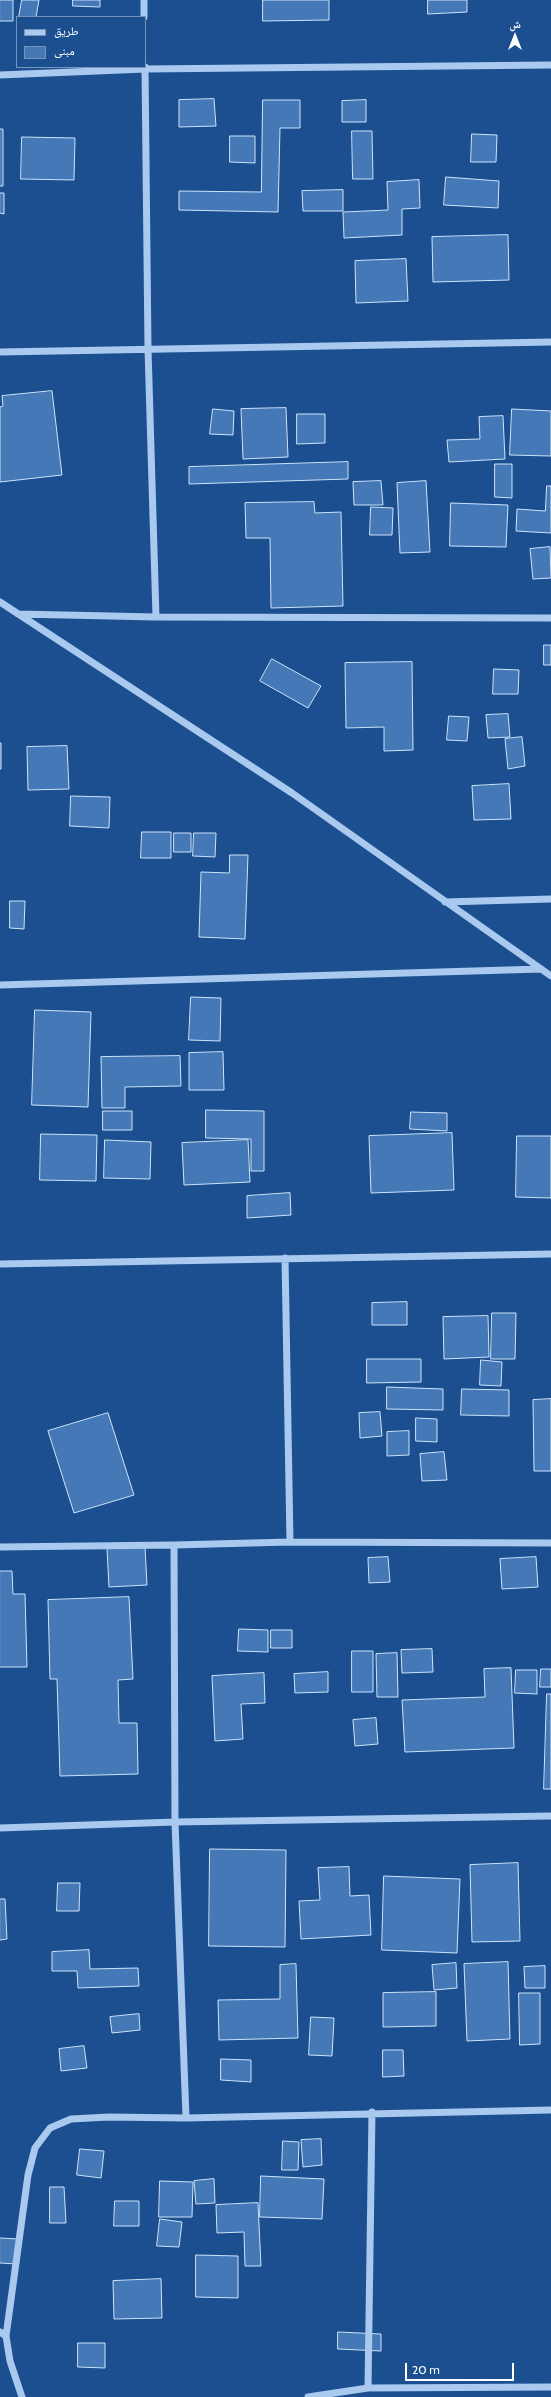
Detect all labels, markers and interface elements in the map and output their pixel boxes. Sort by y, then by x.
legend [16,16,146,68]
north arrow [495,16,535,56]
text: ش [509,17,521,31]
text: طريق [54,23,79,38]
text: مبنى [54,43,75,58]
scale bar [407,2355,516,2381]
text: 20 m [412,2362,440,2377]

